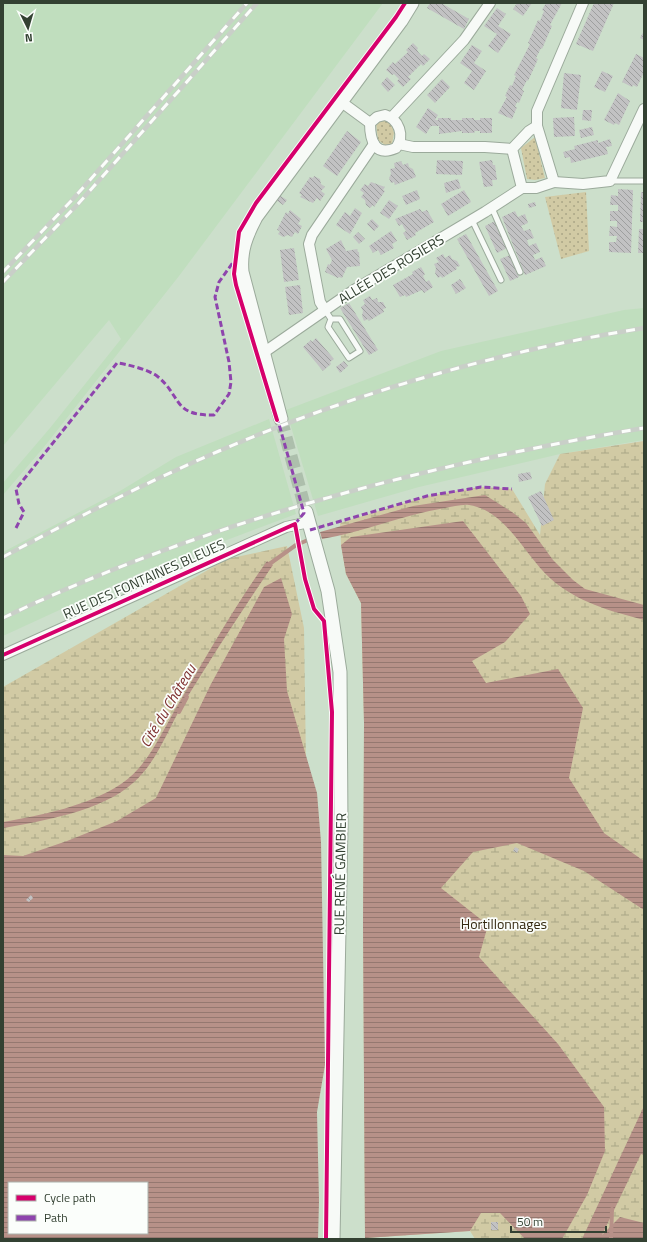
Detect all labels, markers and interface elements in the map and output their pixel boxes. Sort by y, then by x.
north arrow [8,8,48,48]
text: N [24,30,33,46]
street label: ALLÉE DES ROSIERS [334,229,448,309]
street label: RUE DES FONTAINES BLEUES [59,533,228,624]
water label: Cité du Château [134,659,202,752]
street label: RUE RENÉ GAMBIER [328,813,351,935]
park label: Hortillonnages [461,913,547,934]
legend [8,1182,148,1234]
text: Cycle path [44,1188,96,1207]
text: Path [44,1208,68,1227]
scale bar [511,1208,606,1234]
text: 50 m [517,1212,543,1231]

